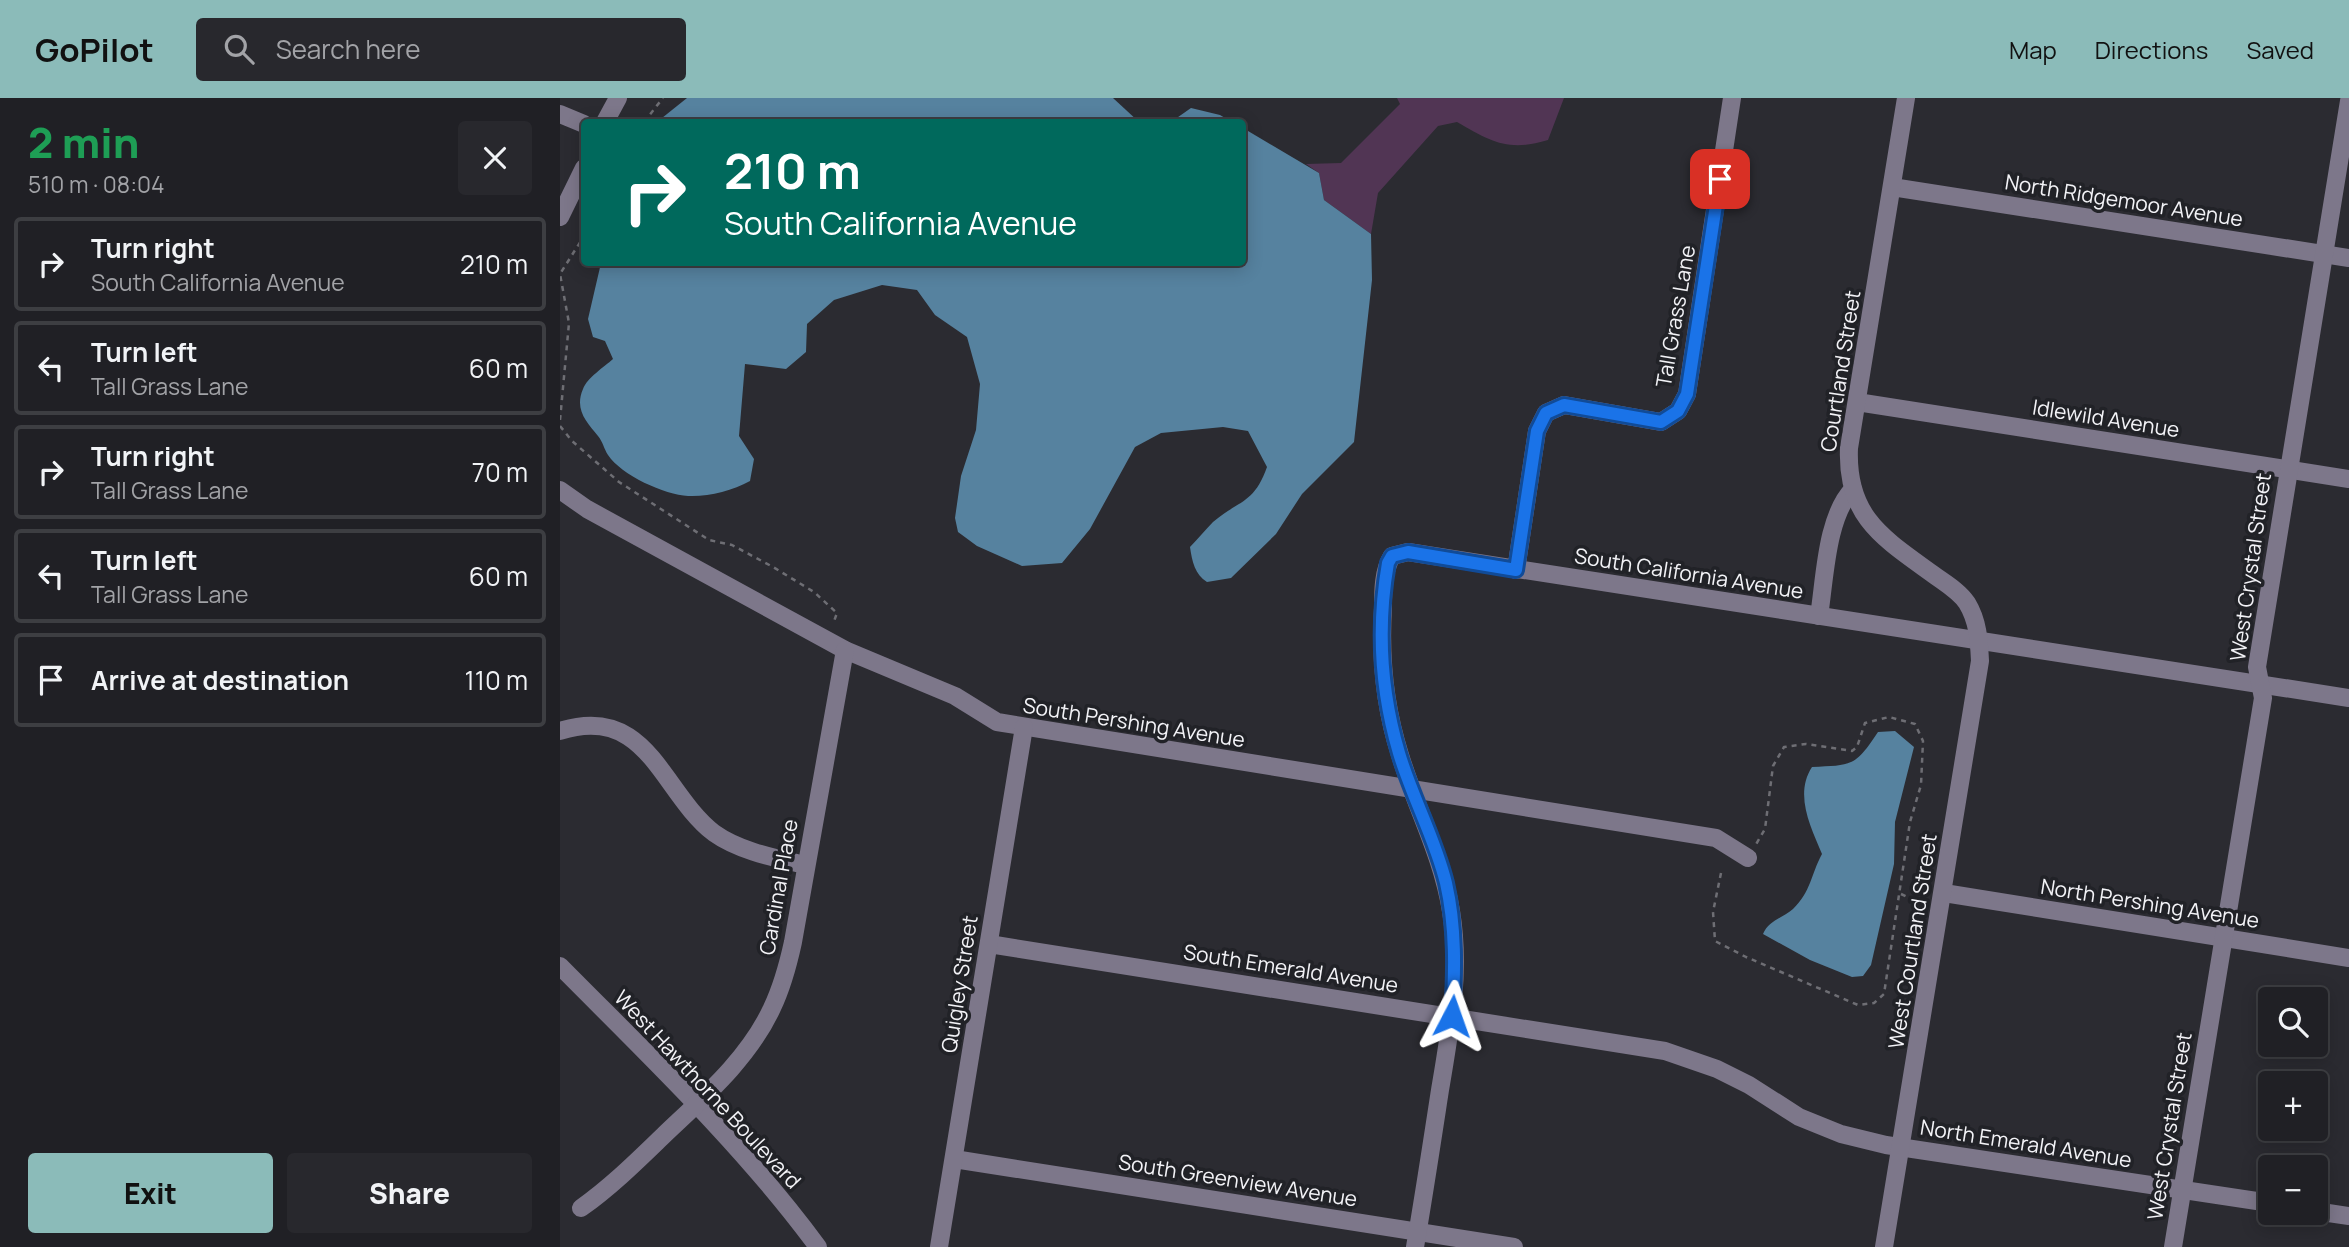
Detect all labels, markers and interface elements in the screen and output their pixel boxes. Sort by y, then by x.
search box [196,18,686,81]
text: GoPilot [35,27,154,72]
icon: search [220,30,258,68]
text: Search here [276,31,420,67]
text: Map [2009,33,2057,66]
text: Directions [2095,33,2208,66]
text: Saved [2246,33,2314,66]
text: 2 min [28,113,139,171]
button: close [458,121,532,195]
text: 210 m [724,137,861,204]
icon: right [609,147,700,238]
pin [1690,149,1750,209]
icon: arrive [1701,160,1739,198]
street label: North Ridgemoor Avenue [2003,167,2245,233]
text: 510 m · 08:04 [28,168,165,200]
text: South California Avenue [724,201,1077,245]
text: Turn right [91,230,215,266]
street label: Tall Grass Lane [1649,243,1701,389]
icon: right [32,245,70,283]
text: 210 m [460,246,528,282]
text: South California Avenue [91,266,345,298]
street label: Courtland Street [1813,288,1867,454]
text: Turn left [91,334,198,370]
icon: left [32,349,70,387]
text: 60 m [469,350,528,386]
text: Tall Grass Lane [91,370,248,402]
street label: Idlewild Avenue [2030,393,2182,443]
text: Turn right [91,438,215,474]
icon: right [32,453,70,491]
text: 70 m [472,454,528,490]
street label: West Crystal Street [2223,471,2277,663]
text: Tall Grass Lane [91,474,248,506]
street label: South California Avenue [1572,541,1806,605]
text: Turn left [91,542,198,578]
icon: left [32,557,70,595]
text: 60 m [469,558,528,594]
text: Tall Grass Lane [91,578,248,610]
icon: arrive [32,661,70,699]
text: Arrive at destination [91,662,349,698]
text: 110 m [465,662,528,698]
street label: South Pershing Avenue [1021,691,1247,753]
street label: Cardinal Place [752,817,804,957]
street label: West Courtland Street [1881,831,1943,1051]
street label: North Pershing Avenue [2039,872,2261,934]
street label: Quigley Street [934,913,984,1055]
street label: South Emerald Avenue [1182,937,1400,999]
position arrow [1415,979,1489,1053]
street label: West Hawthorne Boulevard [608,984,808,1194]
map controls [2258,987,2328,1225]
button: search [2258,987,2328,1057]
street label: West Crystal Street [2140,1030,2198,1222]
button: + [2258,1071,2328,1141]
street label: North Emerald Avenue [1918,1112,2134,1174]
street label: South Greenview Avenue [1117,1147,1359,1213]
button: Exit [28,1153,273,1233]
button: Share [287,1153,532,1233]
button: − [2258,1155,2328,1225]

